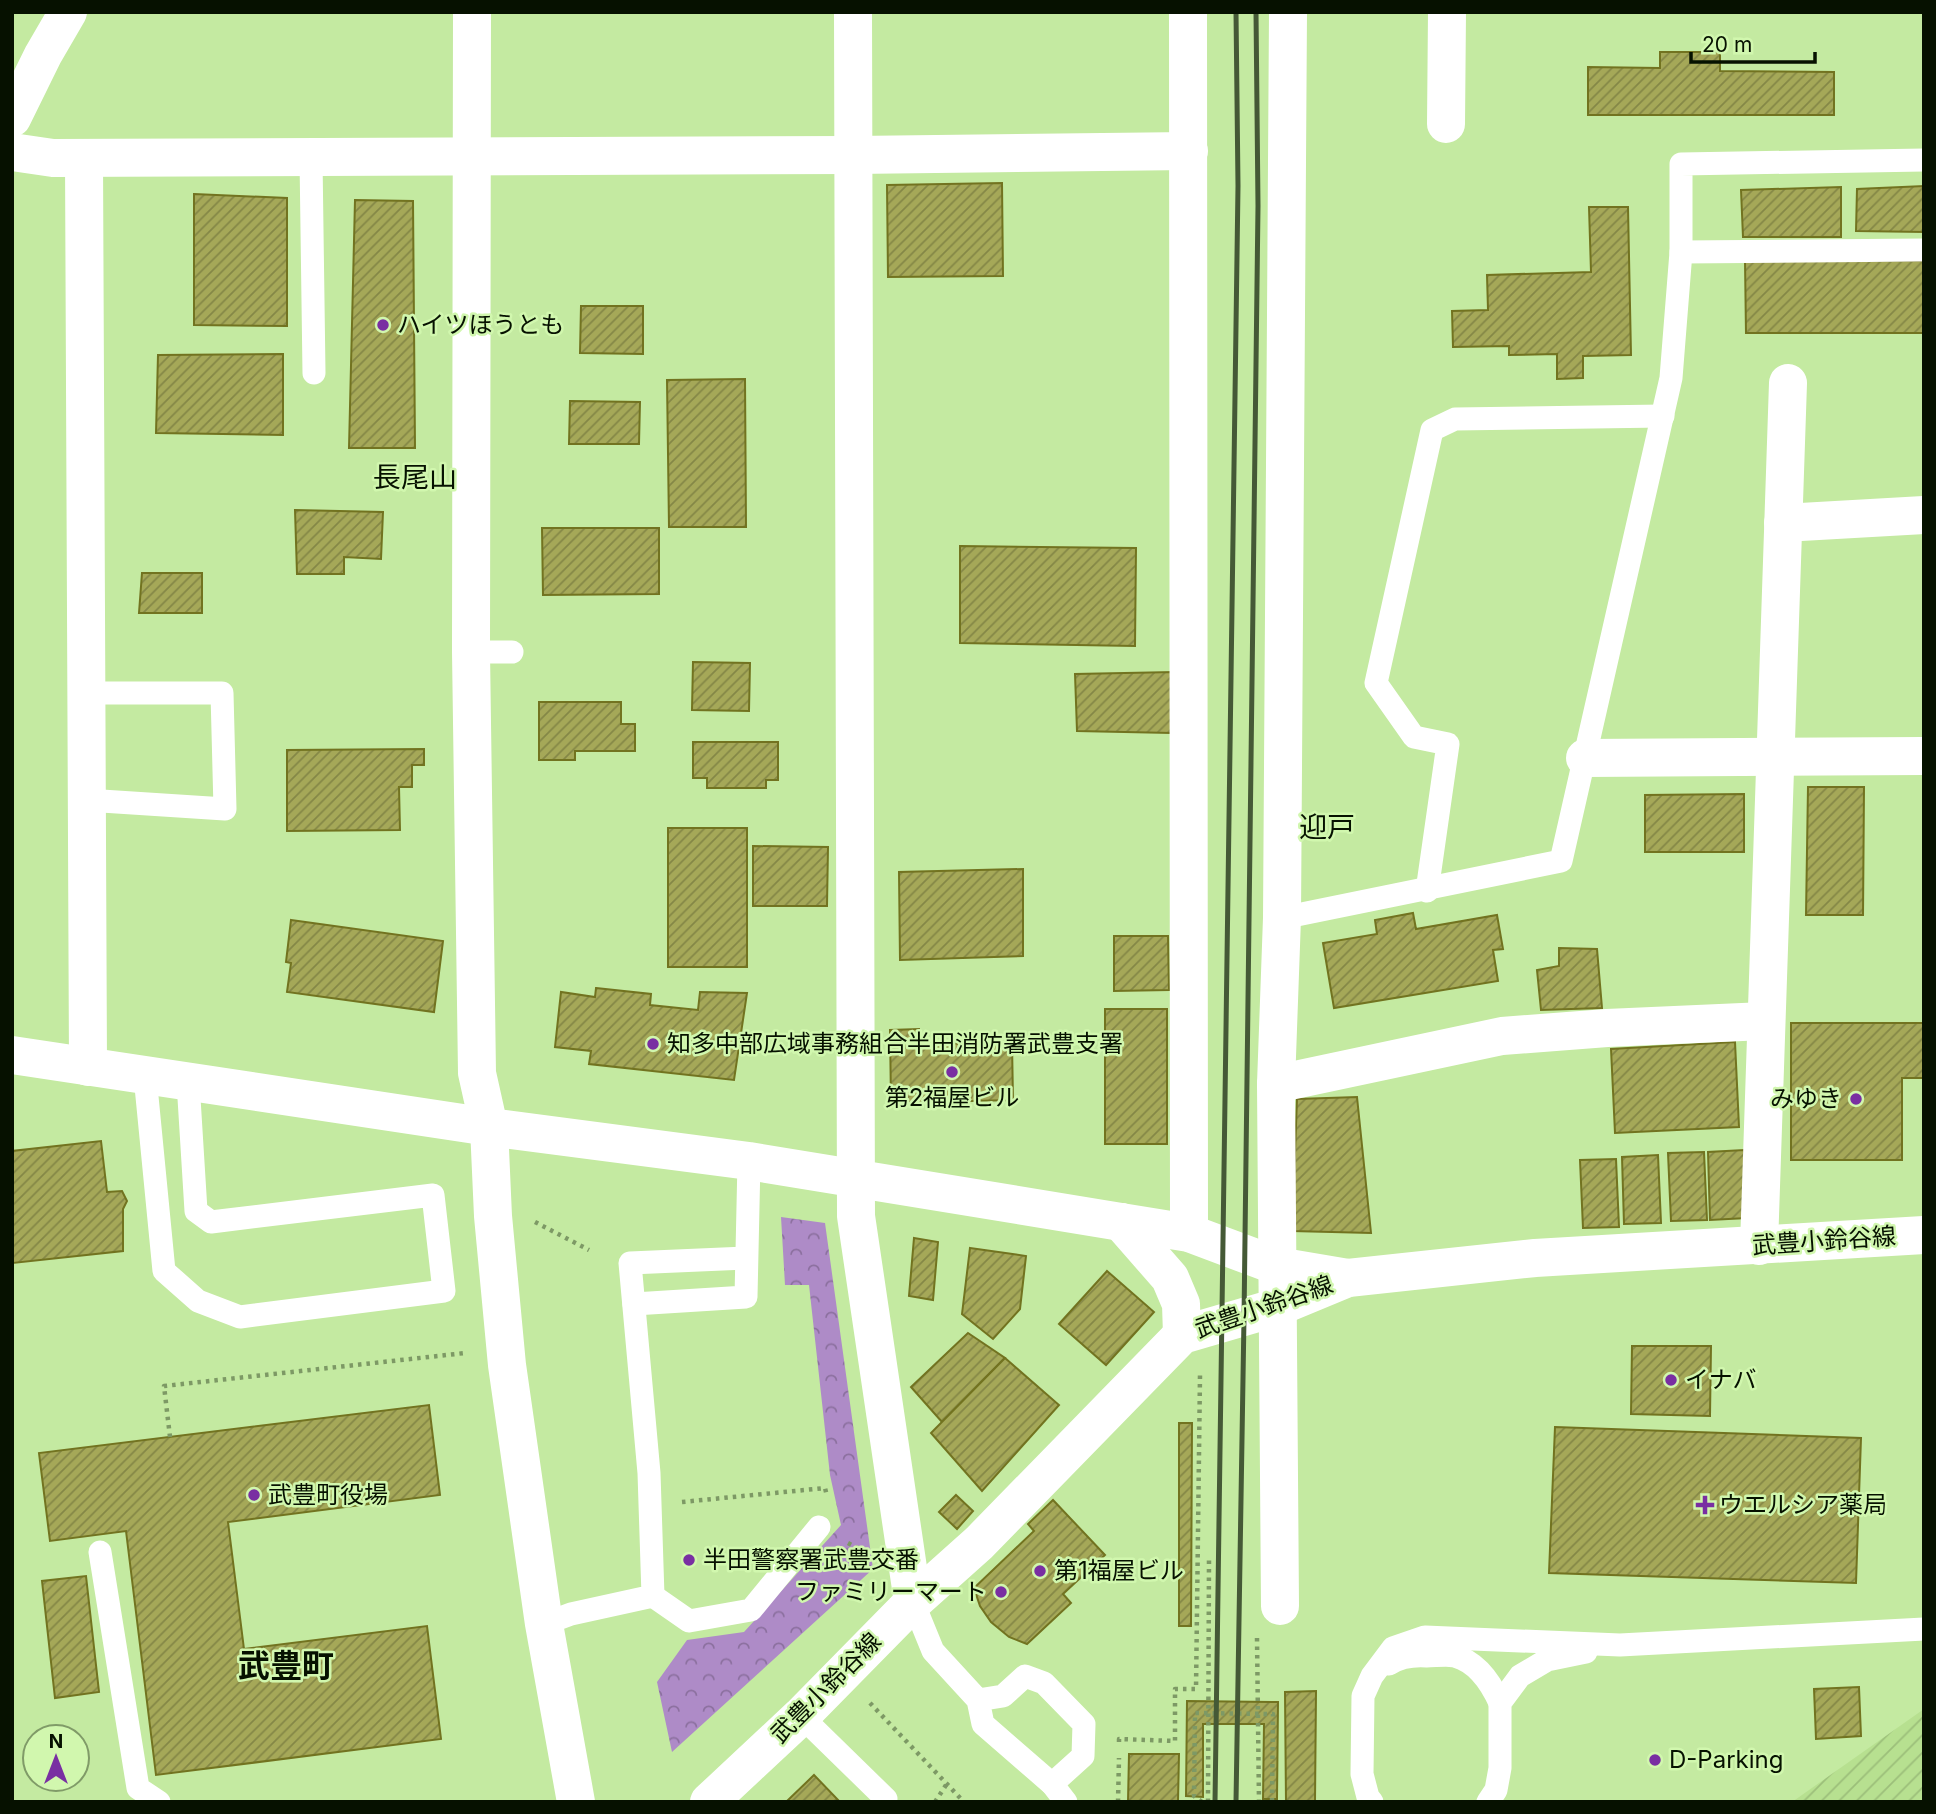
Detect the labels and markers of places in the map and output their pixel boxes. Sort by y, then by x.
place label: ハイツほうとも [397,310,565,339]
marker: ハイツほうとも [375,317,391,333]
place label: 知多中部広域事務組合半田消防署武豊支署 [667,1029,1123,1058]
marker: 知多中部広域事務組合半田消防署武豊支署 [645,1036,661,1052]
marker: 第2福屋ビル [944,1064,960,1080]
place label: 第2福屋ビル [885,1083,1019,1112]
place label: みゆき [1770,1084,1842,1113]
marker: みゆき [1848,1091,1864,1107]
place label: イナバ [1685,1365,1757,1394]
marker: イナバ [1663,1372,1679,1388]
place label: 武豊町役場 [268,1480,388,1509]
marker: 武豊町役場 [246,1487,262,1503]
place label: ウエルシア薬局 [1719,1490,1887,1519]
marker: ウエルシア薬局 [1697,1497,1713,1513]
place label: 半田警察署武豊交番 [703,1545,919,1574]
marker: 半田警察署武豊交番 [681,1552,697,1568]
place label: 第1福屋ビル [1054,1556,1184,1585]
marker: 第1福屋ビル [1032,1563,1048,1579]
place label: ファミリーマート [795,1577,987,1606]
marker: ファミリーマート [993,1584,1009,1600]
place label: D-Parking [1669,1745,1783,1774]
marker: D-Parking [1647,1752,1663,1768]

